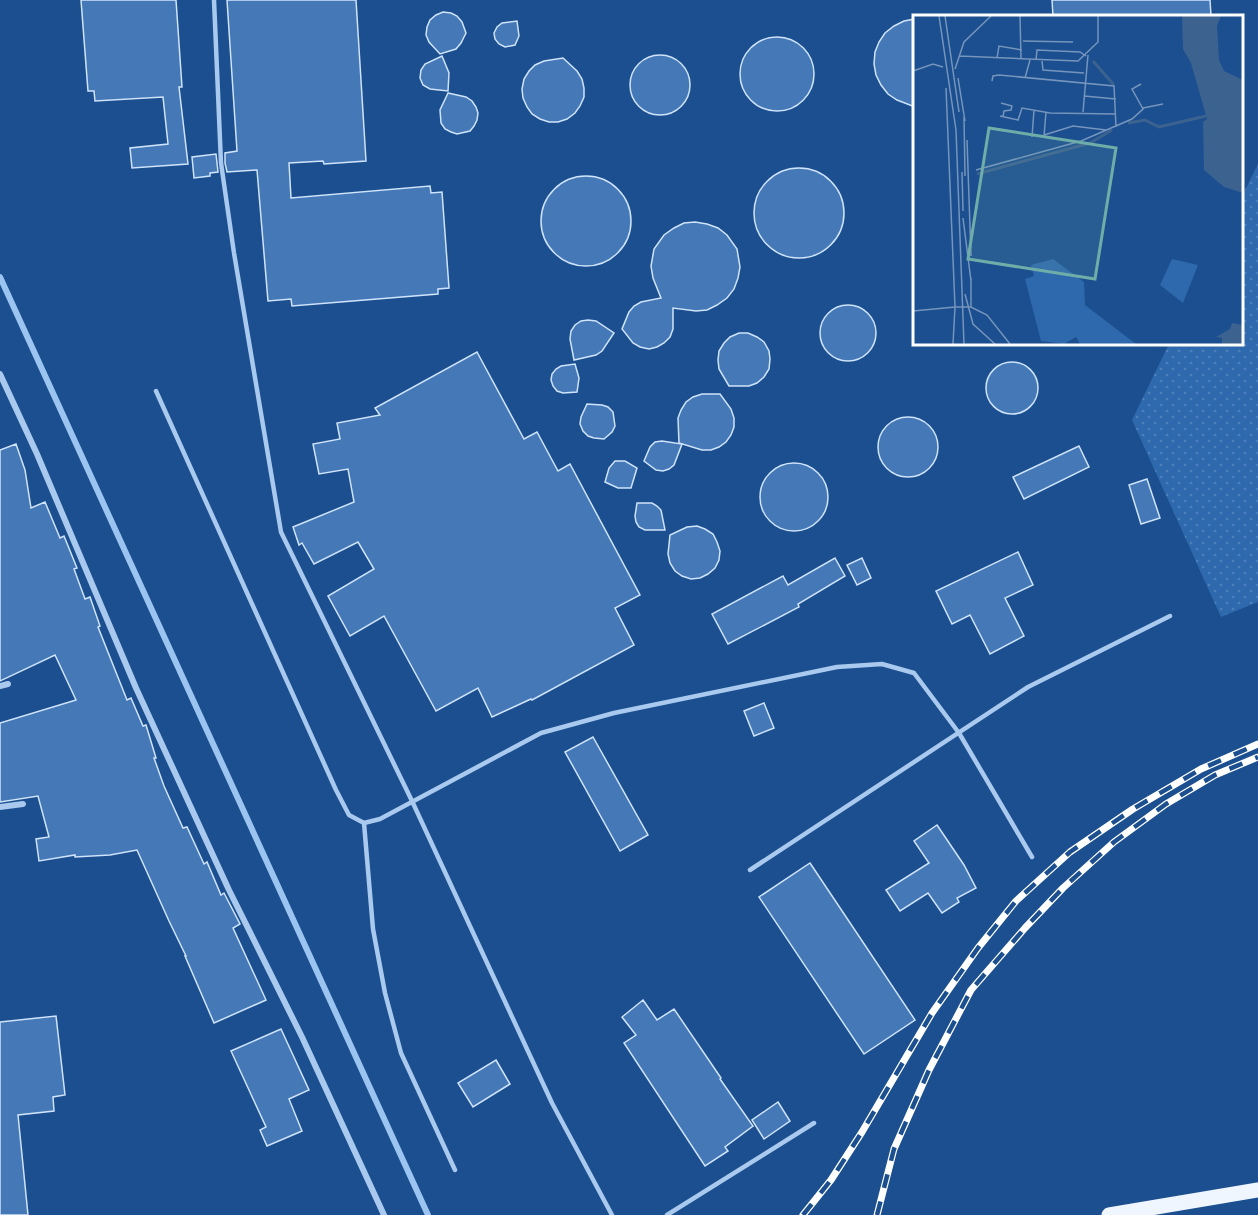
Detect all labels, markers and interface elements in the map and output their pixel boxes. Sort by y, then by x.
inset map [913,15,1243,345]

